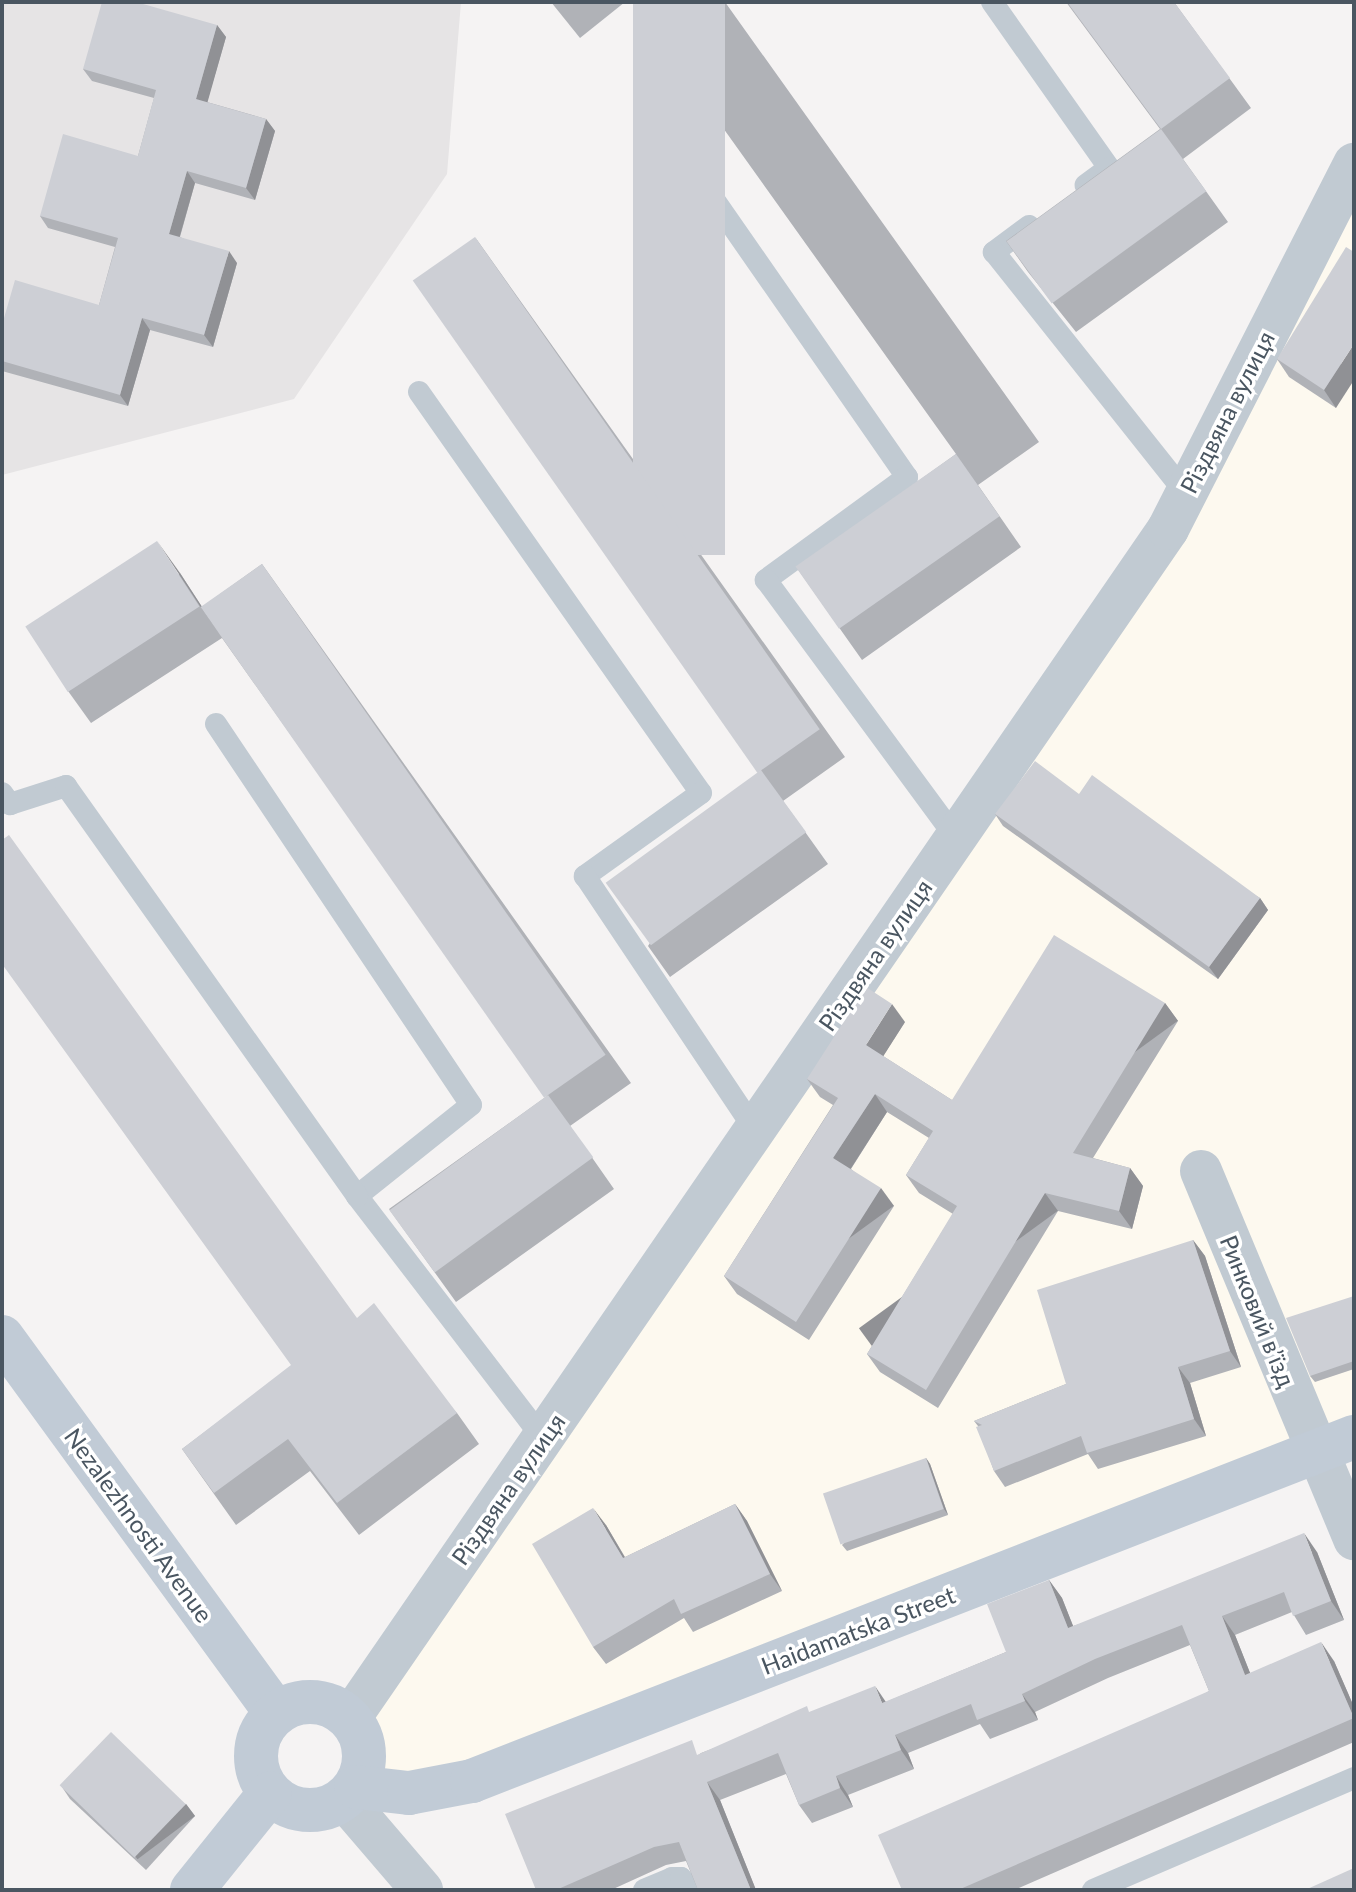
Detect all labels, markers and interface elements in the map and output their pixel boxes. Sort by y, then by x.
street label: Різдвяна вулиця [1174,326,1280,498]
street label: Різдвяна вулиця [812,874,938,1036]
street label: Ринковий в’їзд [1214,1231,1302,1391]
street label: Різдвяна вулиця [445,1408,571,1570]
street label: Nezalezhnosti Avenue [59,1422,219,1628]
street label: Haidamatska Street [757,1580,959,1680]

